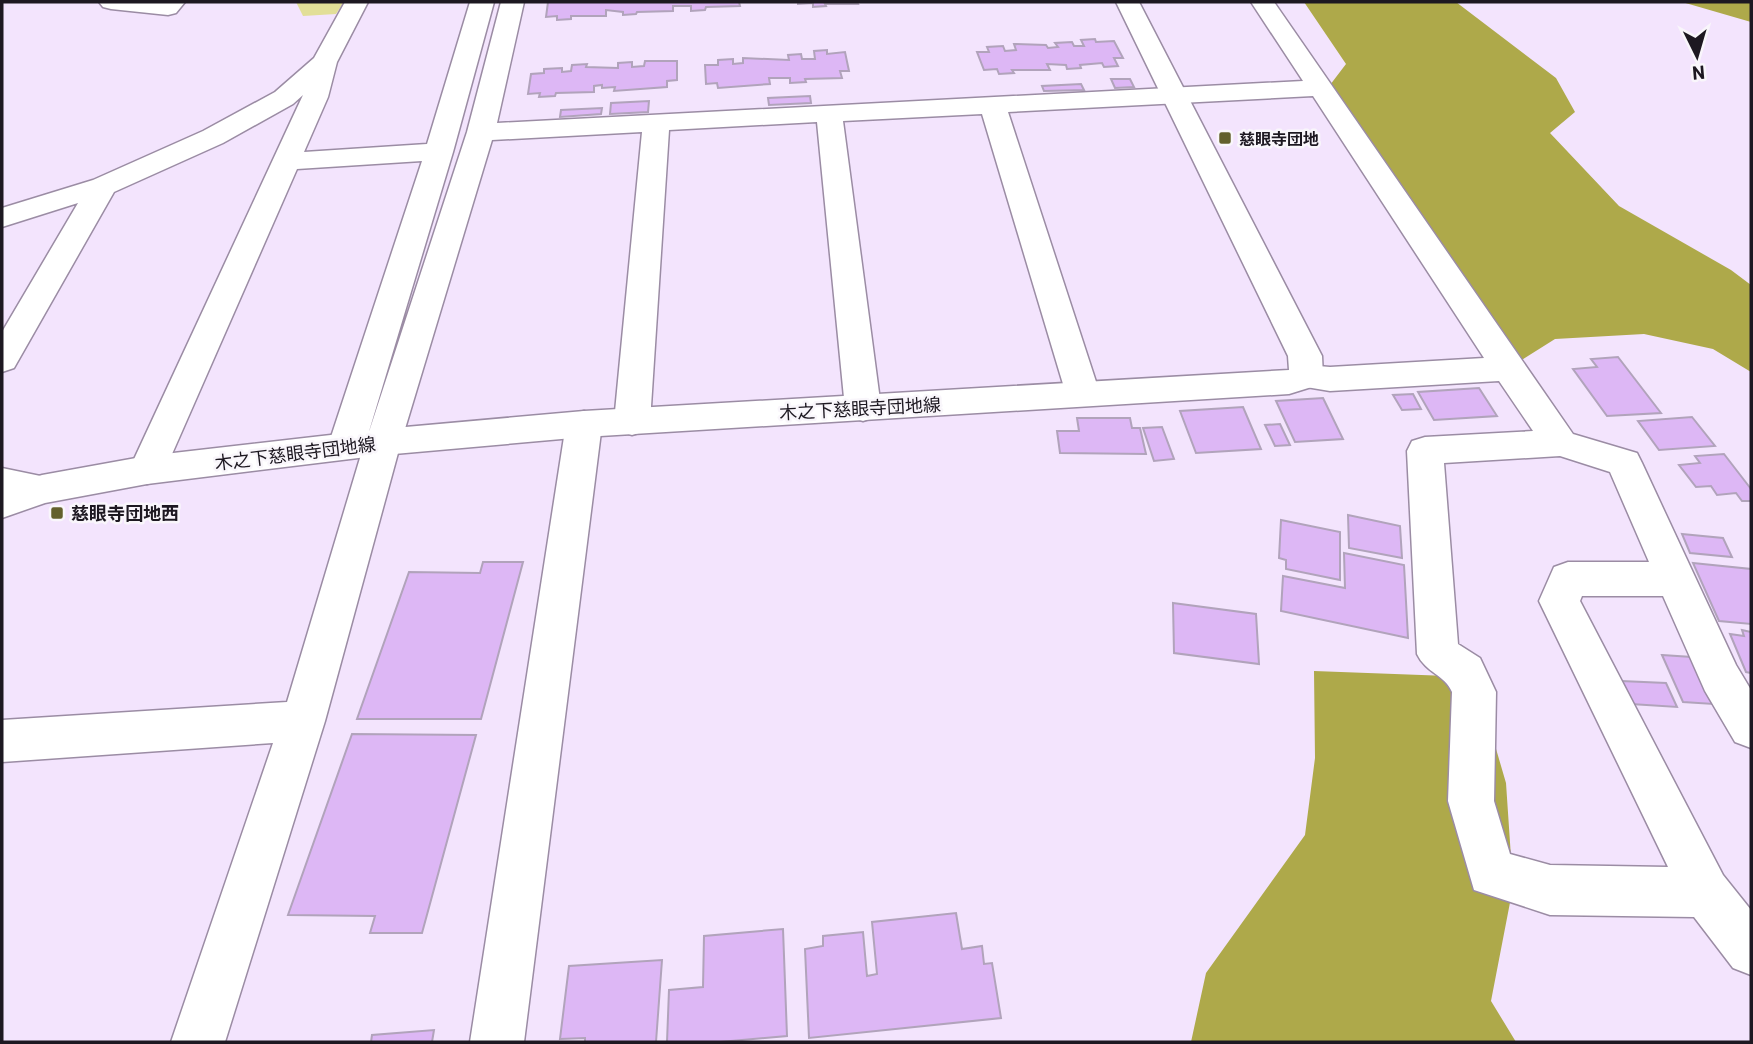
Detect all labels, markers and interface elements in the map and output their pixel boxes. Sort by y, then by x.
north arrow [1662,21,1732,91]
text: N [1691,61,1706,85]
place label: 慈眼寺団地 [1239,129,1319,148]
marker: 慈眼寺団地 [1217,130,1233,146]
street label: 木之下慈眼寺団地線 [779,393,941,423]
street label: 木之下慈眼寺団地線 [213,432,377,474]
place label: 慈眼寺団地西 [71,502,179,524]
marker: 慈眼寺団地西 [49,505,65,521]

